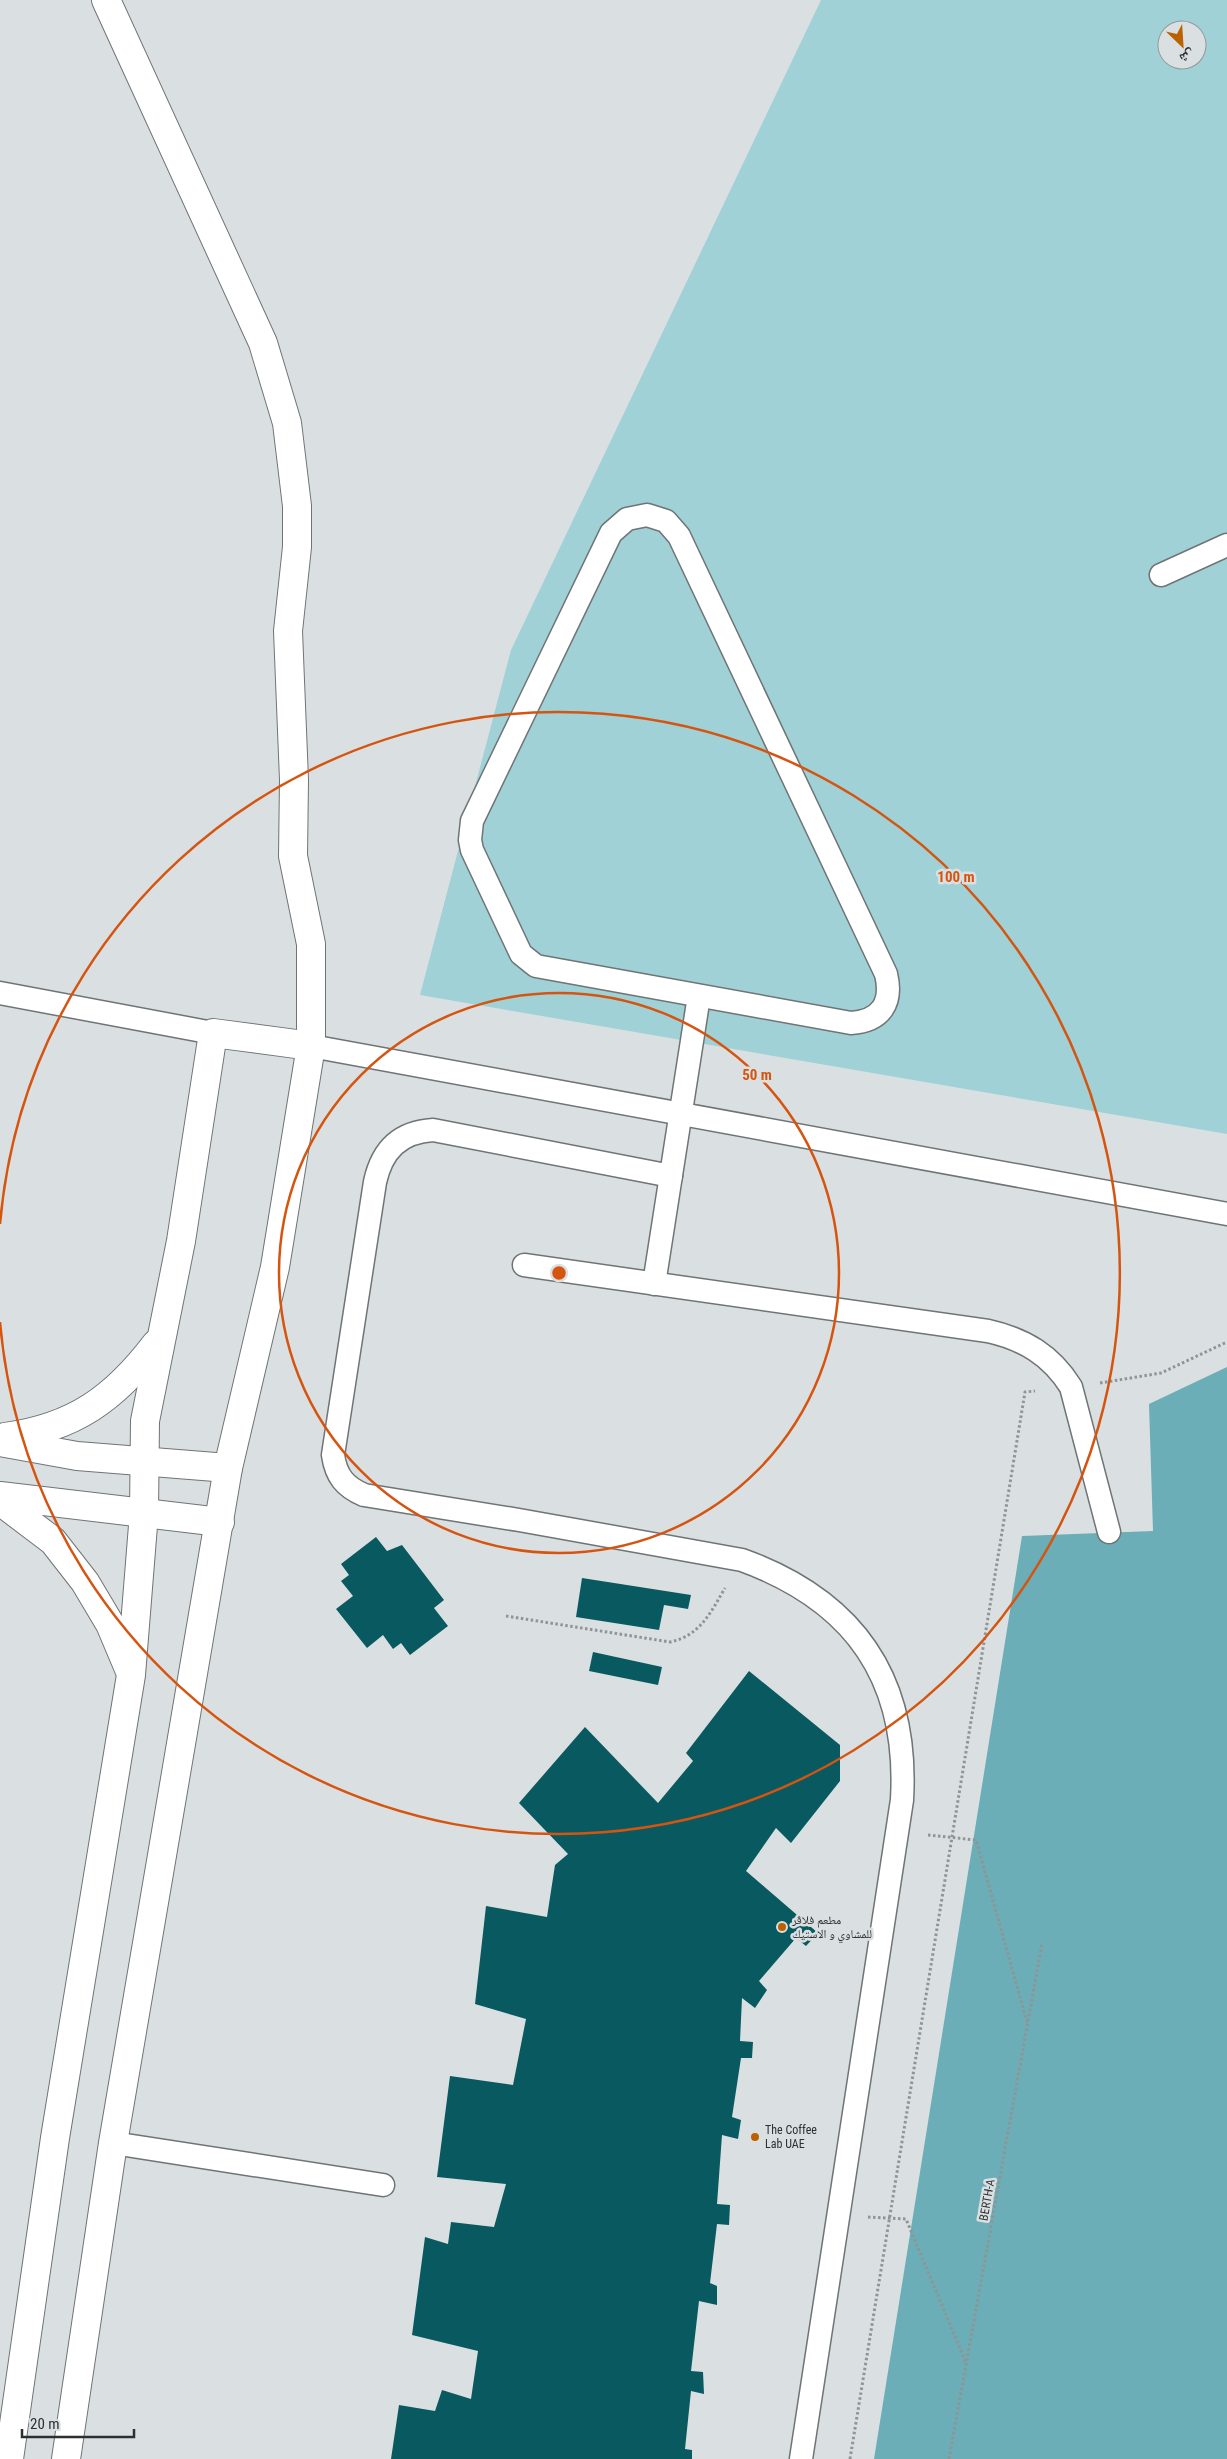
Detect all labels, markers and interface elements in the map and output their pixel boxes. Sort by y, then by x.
north arrow [1157,20,1207,70]
text: ش [1177,45,1198,67]
text: 100 m [937,868,975,886]
text: 50 m [742,1066,772,1084]
centre of rings [550,1264,568,1282]
place label: مطعم فلاڤر للمشاوي و الاستيك [791,1913,872,1944]
marker: مطعم فلاڤر للمشاوي و الاستيك [776,1921,788,1933]
place label: The Coffee Lab UAE [765,2123,817,2151]
marker: The Coffee Lab UAE [749,2131,761,2143]
street label: BERTH-A [976,2178,998,2222]
scale bar [22,2406,135,2438]
text: 20 m [30,2415,60,2433]

